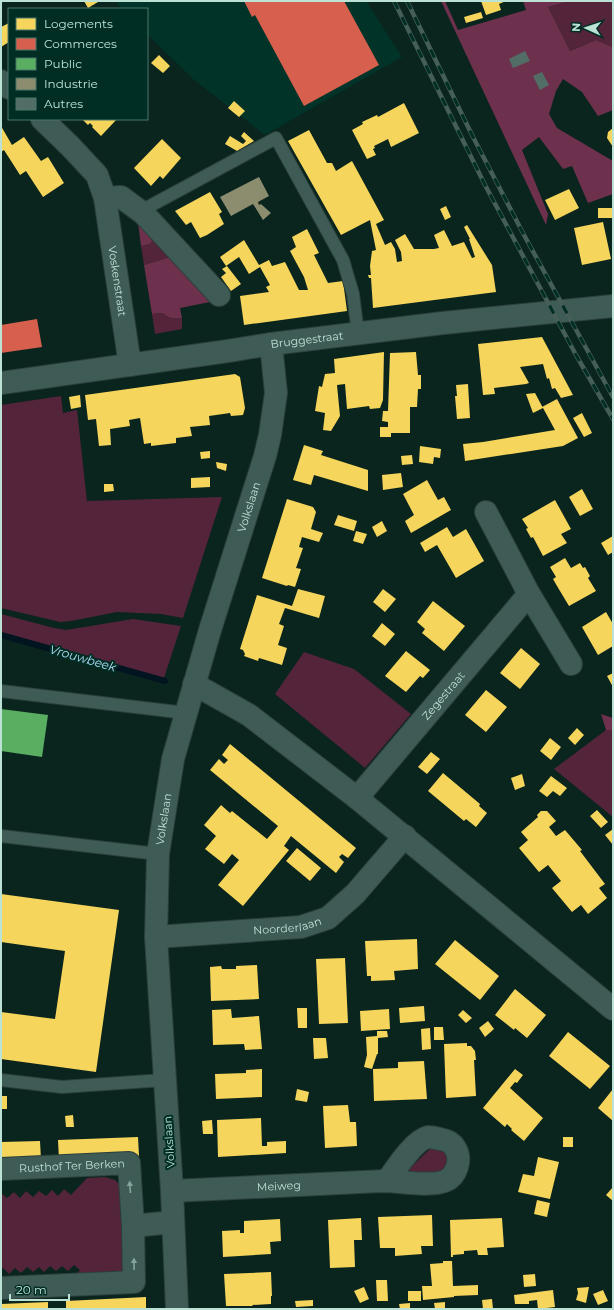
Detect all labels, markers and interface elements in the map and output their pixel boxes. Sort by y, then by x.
legend [8,8,148,120]
north arrow [566,8,606,48]
text: Logements [44,16,113,31]
text: N [569,23,583,32]
text: Commerces [44,36,117,51]
text: Public [44,56,82,71]
text: Industrie [44,76,98,91]
text: Autres [44,96,83,111]
street label: Voskenstraat [105,245,130,318]
street label: Bruggestraat [270,328,345,351]
street label: Volkslaan [234,480,263,534]
water label: Vrouwbeek [48,641,119,675]
street label: Zegestraat [419,668,468,723]
street label: Volkslaan [153,792,174,846]
street label: Noorderlaan [253,914,323,937]
street label: Volkslaan [160,1116,178,1168]
street label: Rusthof Ter Berken [19,1156,125,1175]
street label: Meiweg [257,1178,301,1194]
one-way arrow [127,1180,133,1193]
one-way arrow [131,1257,137,1270]
scale bar [10,1276,69,1302]
text: 20 m [16,1282,47,1297]

